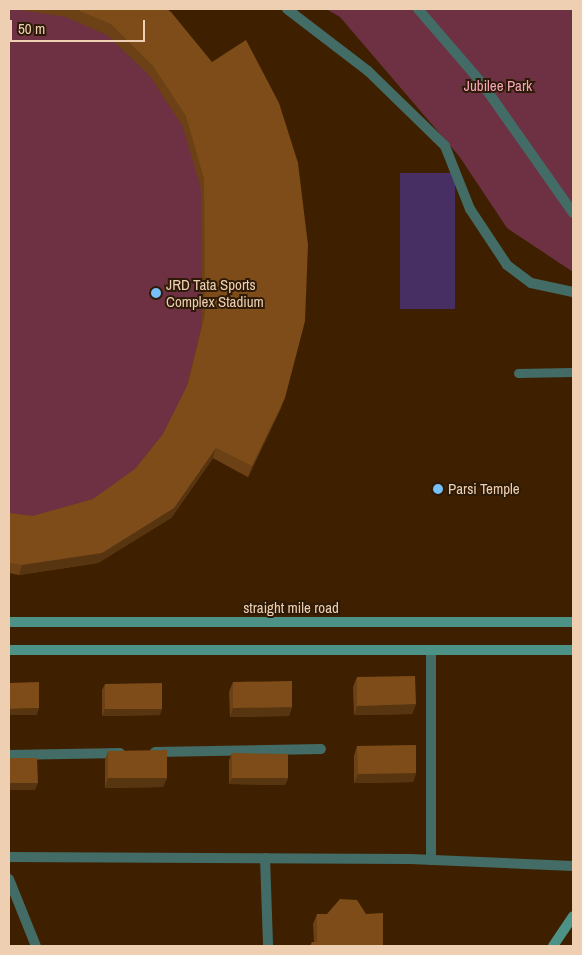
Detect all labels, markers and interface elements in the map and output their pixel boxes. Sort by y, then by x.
scale bar [12,10,148,42]
text: 50 m [18,18,45,39]
park label: Jubilee Park [464,77,532,95]
place label: JRD Tata Sports Complex Stadium [166,275,264,310]
marker: JRD Tata Sports Complex Stadium [150,287,162,299]
place label: Parsi Temple [448,480,520,498]
marker: Parsi Temple [432,483,444,495]
street label: straight mile road [243,599,339,617]

